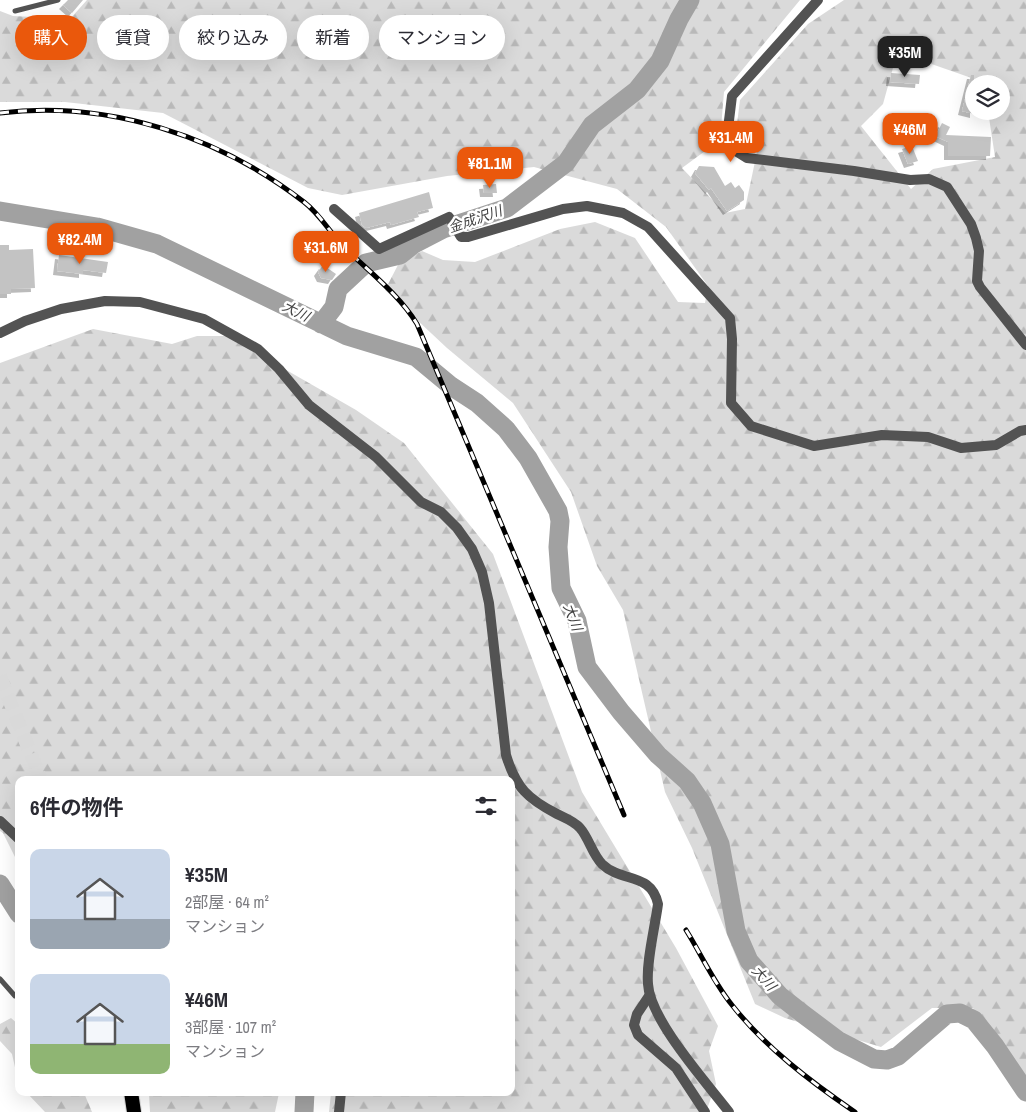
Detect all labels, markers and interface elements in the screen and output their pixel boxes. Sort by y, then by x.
chip: 購入 [15,15,87,60]
chip: 賃貸 [97,15,169,60]
chip: 絞り込み [179,15,287,60]
chip: 新着 [297,15,369,60]
chip: マンション [379,15,505,60]
pin: ¥35M [875,36,935,78]
text: ¥35M [889,41,921,63]
map controls [965,75,1010,120]
button: layers [965,75,1010,120]
pin: ¥46M [880,112,940,155]
text: ¥46M [894,118,926,140]
pin: ¥31.4M [690,120,772,163]
text: ¥31.4M [709,126,753,148]
pin: ¥81.1M [449,146,531,189]
text: ¥81.1M [468,152,512,174]
water label: 金成沢川 [446,201,506,237]
pin: ¥82.4M [39,222,121,265]
text: ¥82.4M [58,228,102,250]
pin: ¥31.6M [285,230,367,273]
text: ¥31.6M [304,236,348,258]
water label: 大川 [279,297,314,326]
water label: 大川 [560,601,587,635]
icon: filters [472,792,500,820]
text: 6件の物件 [30,793,124,822]
text: ¥35M [185,860,228,889]
icon: home [70,869,130,929]
text: 2部屋 · 64 m² [185,891,269,913]
text: マンション [185,915,265,937]
water label: 大川 [748,962,781,996]
text: ¥46M [185,985,228,1014]
icon: home [70,994,130,1054]
text: 3部屋 · 107 m² [185,1016,276,1038]
text: マンション [185,1040,265,1062]

